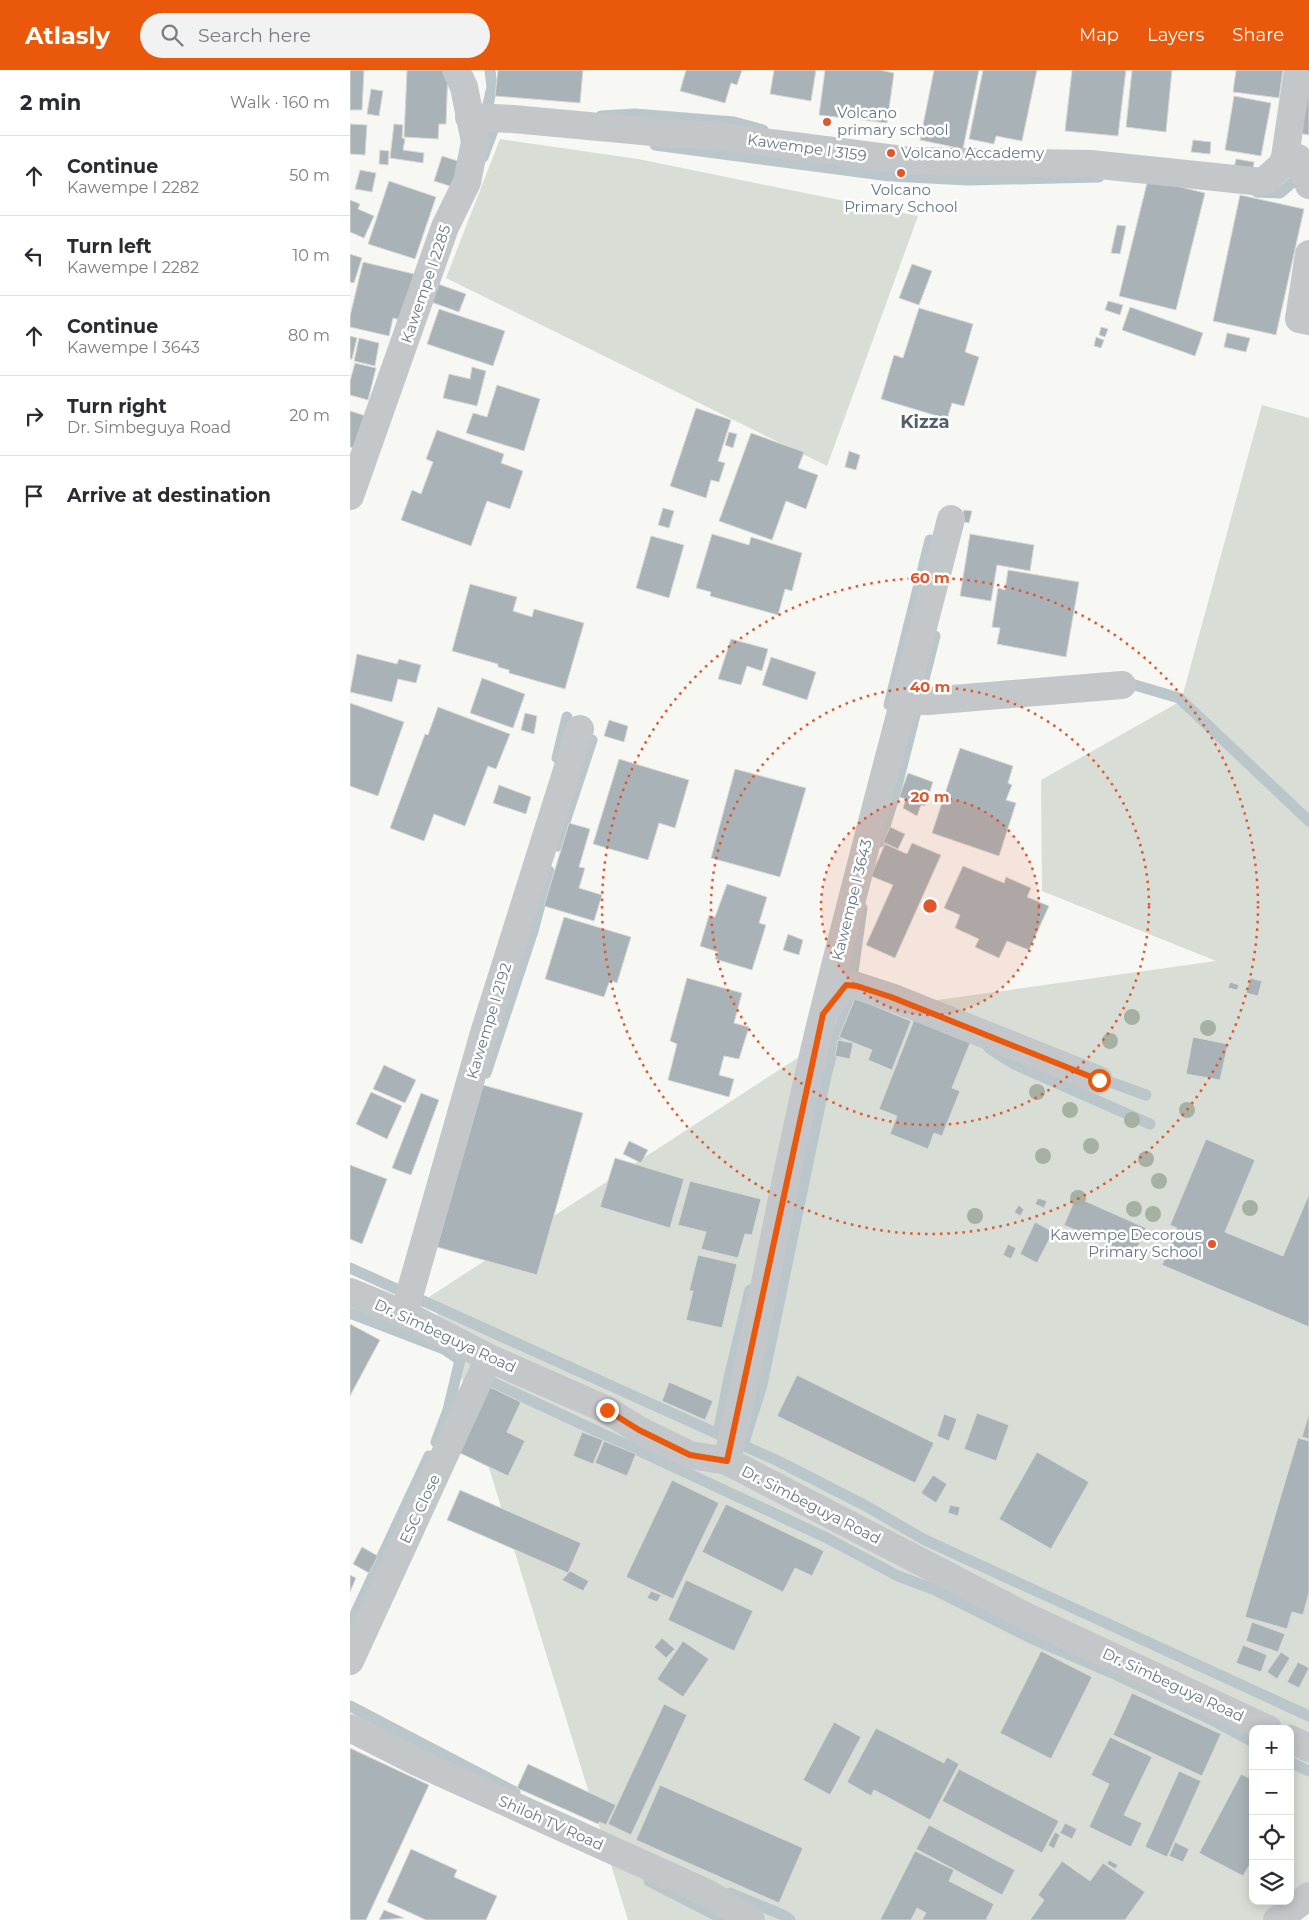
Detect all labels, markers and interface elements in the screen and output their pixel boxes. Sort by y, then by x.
search box [140,13,490,58]
text: Atlasly [25,21,110,50]
icon: search [158,21,186,49]
text: Search here [198,24,311,47]
text: Map [1079,24,1119,46]
text: Layers [1147,24,1204,46]
text: Share [1232,24,1284,46]
text: 2 min [20,90,81,115]
text: Walk · 160 m [230,93,330,112]
place label: Volcano primary school [837,103,948,139]
marker: Volcano primary school [821,116,833,128]
street label: Kawempe I 3159 [746,130,868,165]
place label: Volcano Accademy [901,143,1045,162]
marker: Volcano Accademy [885,147,897,159]
text: Continue [67,155,158,178]
icon: ahead [20,162,48,190]
text: 50 m [289,166,330,185]
marker: Volcano Primary School [895,167,907,179]
text: Kawempe I 2282 [67,178,199,197]
place label: Volcano Primary School [844,180,958,216]
street label: Kawempe I 2285 [396,222,455,345]
text: Turn left [67,235,152,258]
icon: left [20,242,48,270]
text: 10 m [292,246,330,265]
text: Kawempe I 2282 [67,258,199,277]
text: Continue [67,315,158,338]
icon: ahead [20,322,48,350]
text: 80 m [288,326,330,345]
text: Kawempe I 3643 [67,338,200,357]
text: Turn right [67,395,167,418]
icon: right [20,402,48,430]
text: 20 m [289,406,330,425]
district label: Kizza [900,411,950,433]
text: Dr. Simbeguya Road [67,418,231,437]
icon: arrive [20,482,48,510]
text: Arrive at destination [67,484,271,507]
text: 60 m [910,568,950,587]
text: 40 m [910,677,950,696]
text: 20 m [910,787,950,806]
street label: Kawempe I 3643 [827,837,876,963]
centre of rings [921,897,939,915]
street label: Kawempe I 2192 [462,961,515,1081]
route start [1088,1069,1111,1092]
place label: Kawempe Decorous Primary School [1050,1225,1202,1261]
marker: Kawempe Decorous Primary School [1206,1238,1218,1250]
street label: Dr. Simbeguya Road [371,1294,519,1377]
route end [596,1399,619,1422]
street label: Dr. Simbeguya Road [738,1461,884,1548]
street label: ESC Close [395,1471,444,1546]
street label: Dr. Simbeguya Road [1099,1643,1247,1726]
map controls [1249,1725,1294,1905]
button: + [1249,1725,1294,1770]
button: − [1249,1770,1294,1815]
street label: Shiloh TV Road [496,1791,607,1854]
button: locate [1249,1815,1294,1860]
button: layers [1249,1860,1294,1905]

